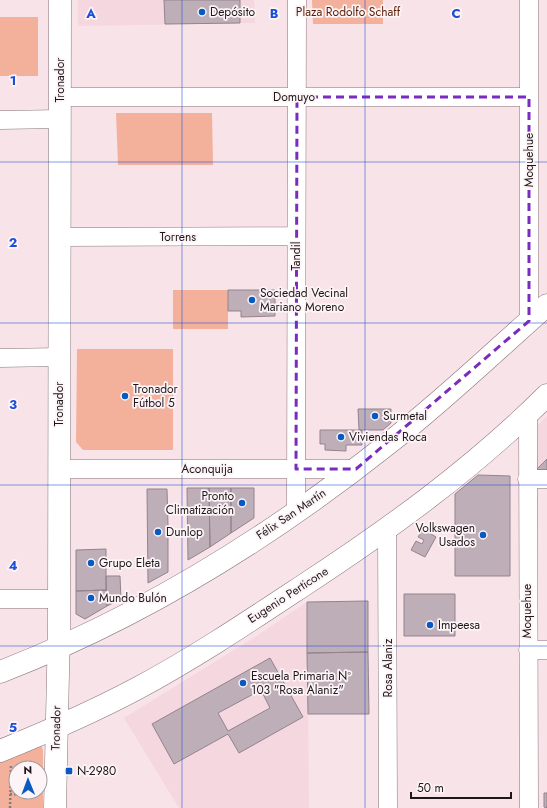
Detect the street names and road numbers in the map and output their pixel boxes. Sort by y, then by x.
street label: Tronador [51,57,69,102]
street label: Domuyo [273,88,315,106]
street label: Moquehue [520,133,538,187]
street label: Torrens [160,228,196,246]
street label: Tandil [287,241,305,271]
street label: Tronador [50,381,68,426]
street label: Aconquija [181,460,233,478]
street label: Félix San Martín [253,484,329,544]
street label: Eugenio Perticone [244,562,332,628]
street label: Moquehue [518,584,536,638]
street label: Rosa Alaniz [379,638,397,697]
street label: Tronador [47,705,65,751]

